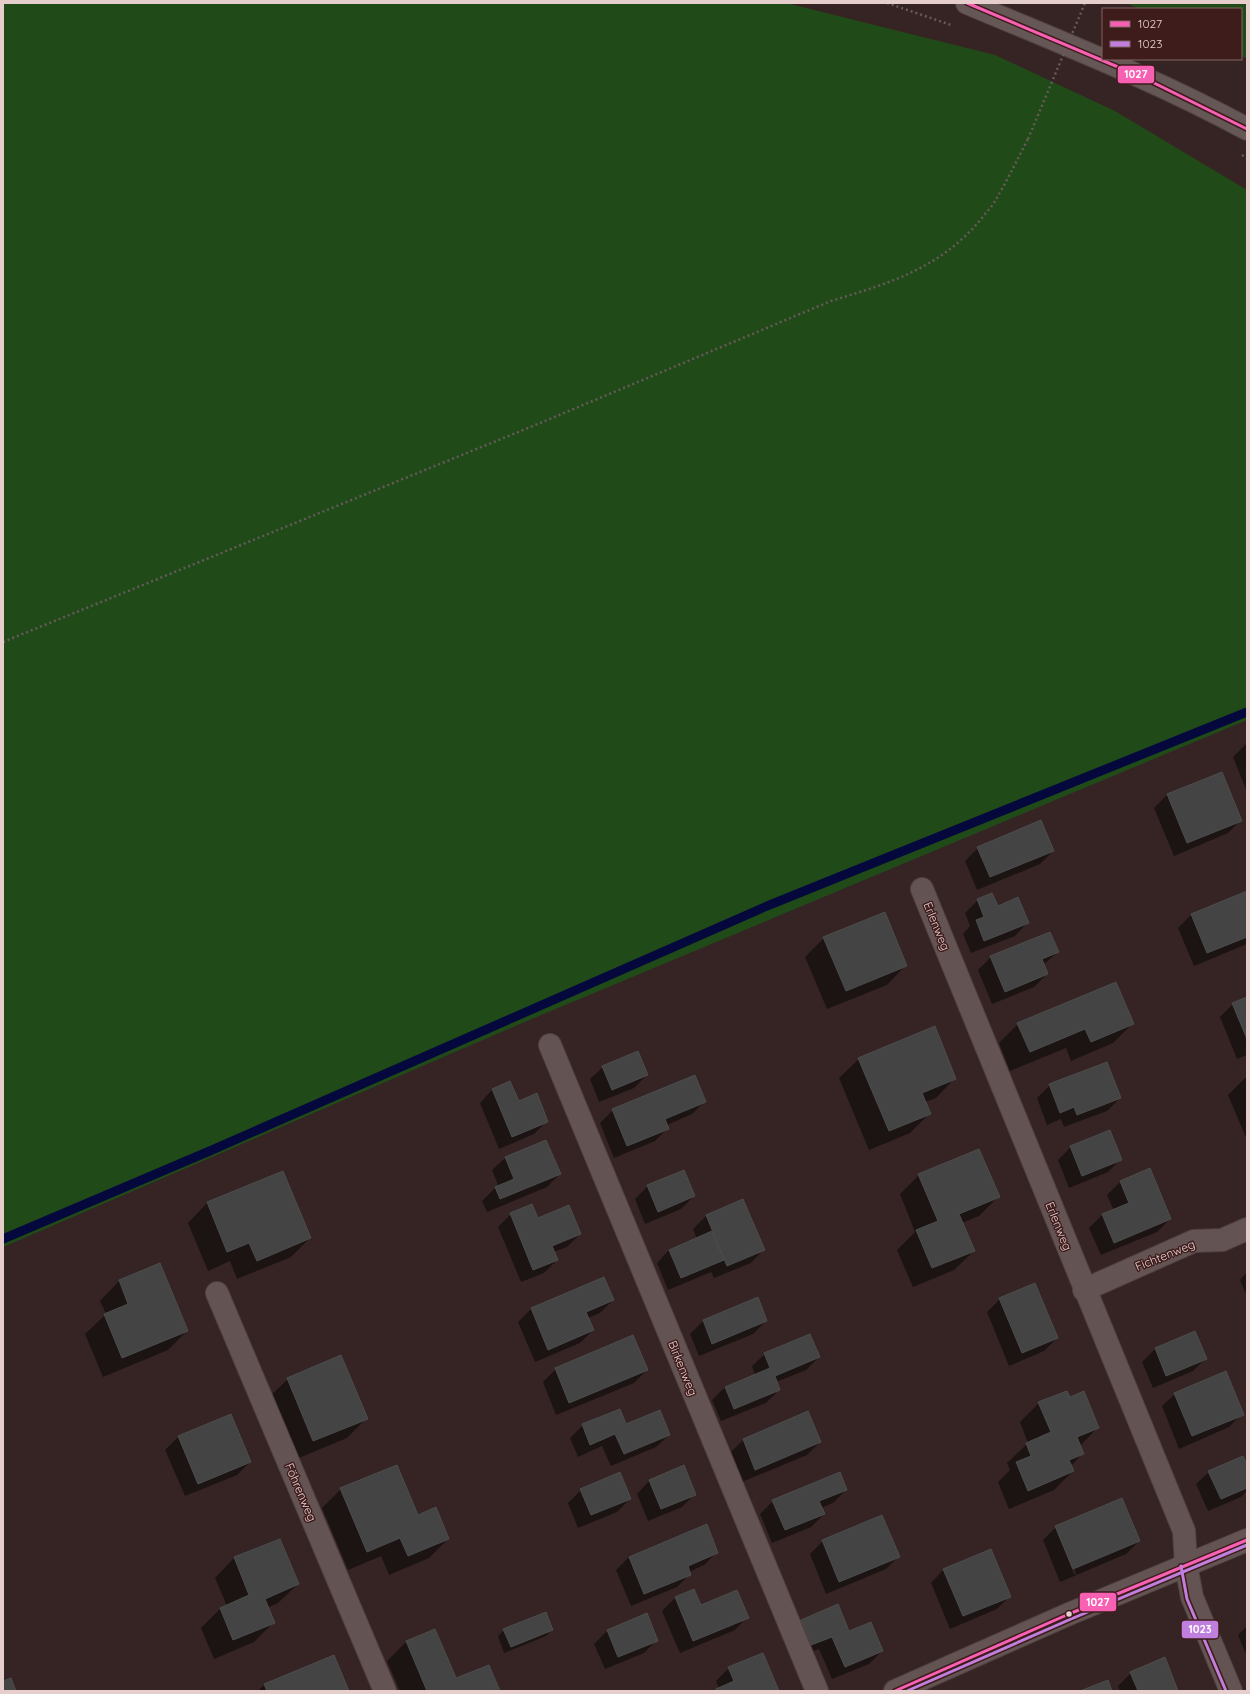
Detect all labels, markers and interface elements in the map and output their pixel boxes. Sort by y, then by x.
legend [1102,8,1242,60]
text: 1027 [1138,16,1162,31]
text: 1023 [1138,36,1163,51]
line badge: 1027 [1117,65,1155,84]
text: 1027 [1124,67,1148,81]
street label: Erlenweg [920,900,954,952]
street label: Erlenweg [1042,1200,1076,1252]
street label: Fichtenweg [1133,1236,1197,1274]
street label: Birkenweg [665,1338,701,1398]
street label: Föhrenweg [282,1460,320,1524]
line badge: 1027 [1079,1592,1117,1612]
text: 1027 [1086,1595,1110,1609]
unlabelled marker [1064,1609,1074,1619]
line badge: 1023 [1181,1620,1219,1639]
text: 1023 [1188,1622,1212,1636]

